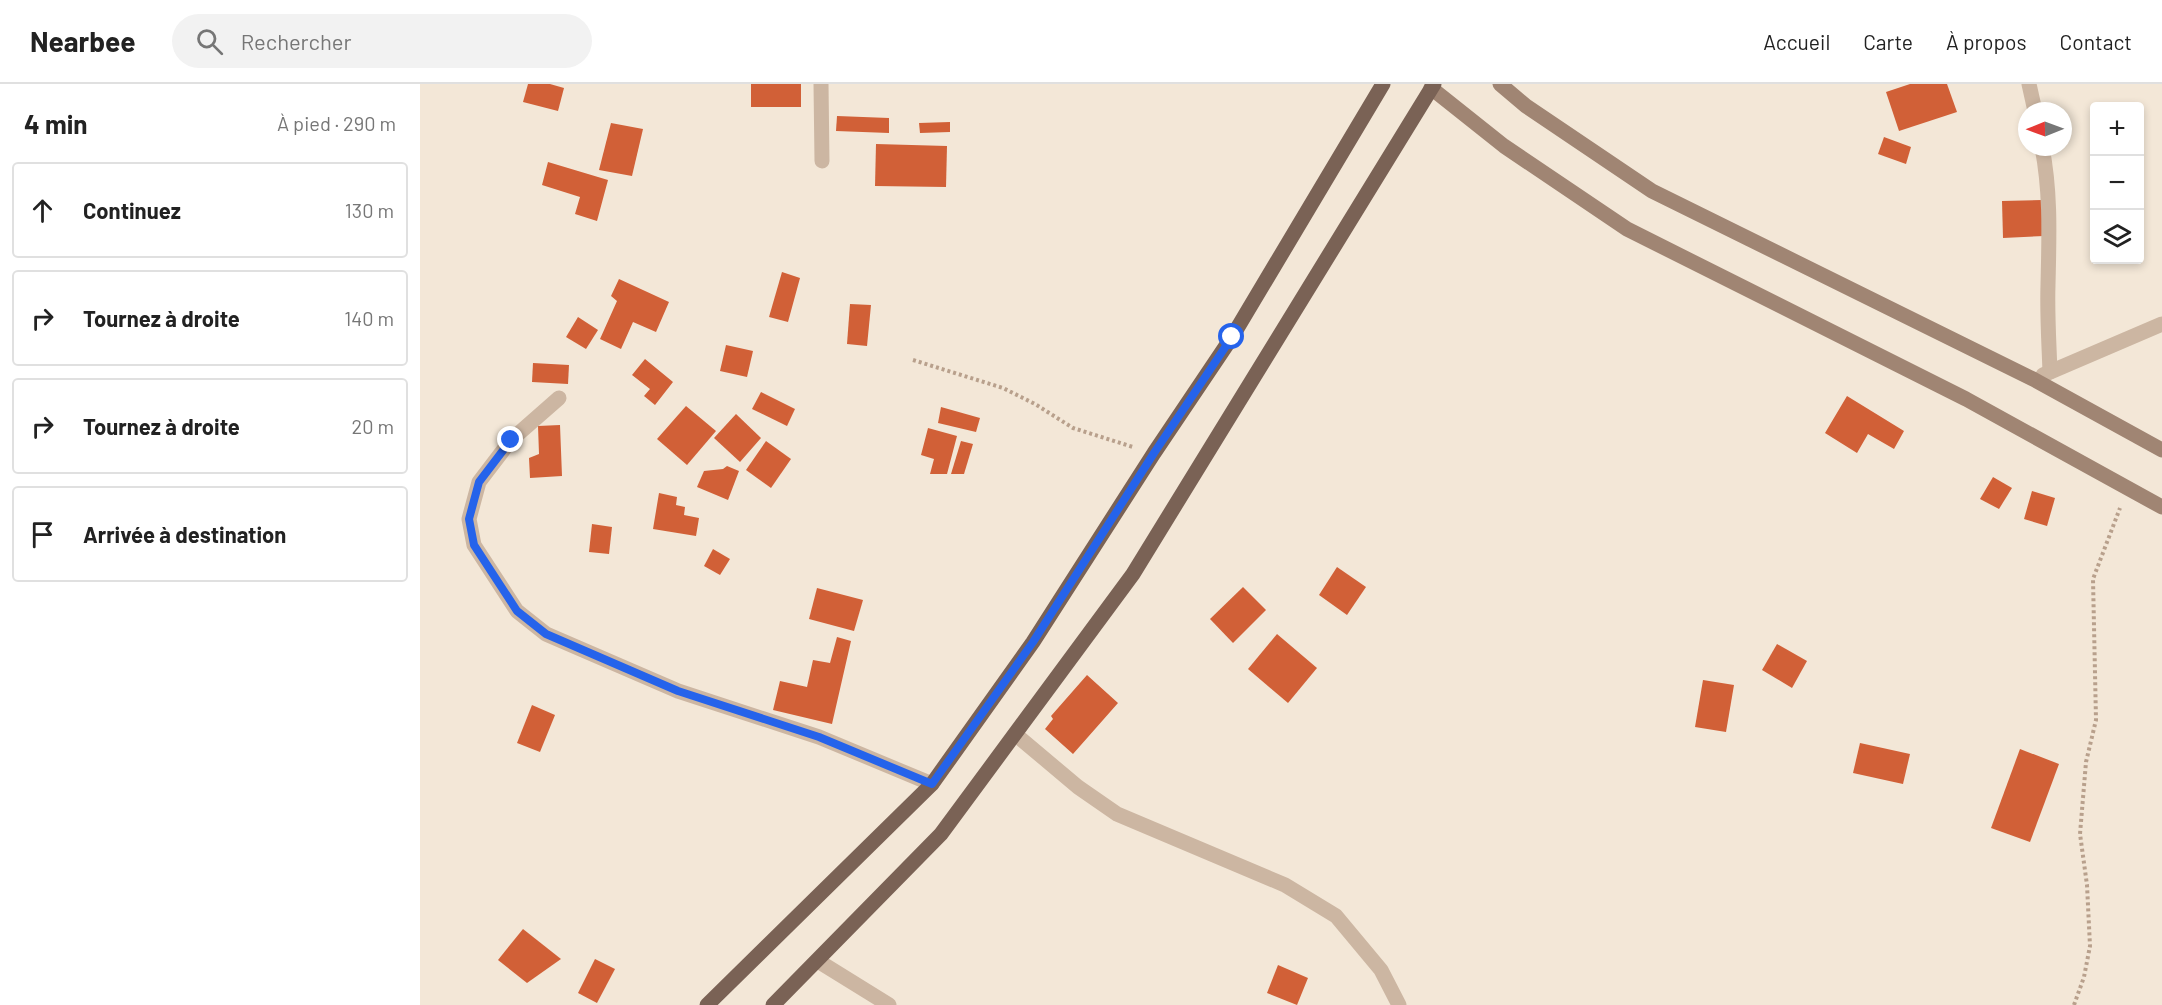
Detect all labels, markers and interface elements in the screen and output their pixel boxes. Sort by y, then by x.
search box [172,14,592,68]
text: Nearbee [30,24,136,58]
icon: search [193,25,226,58]
text: Rechercher [241,28,351,54]
text: Accueil [1763,29,1830,54]
text: Carte [1863,29,1913,54]
text: À propos [1946,29,2027,54]
text: Contact [2060,29,2132,54]
north arrow [2018,102,2072,156]
map controls [2090,102,2144,264]
button: + [2090,102,2144,156]
text: 4 min [24,108,88,139]
text: À pied · 290 m [277,111,396,135]
button: − [2090,156,2144,210]
icon: ahead [26,194,59,227]
text: Continuez [83,197,181,223]
text: 130 m [345,198,394,222]
button: layers [2090,210,2144,264]
icon: right [26,302,59,335]
text: Tournez à droite [83,305,240,331]
text: 140 m [344,306,394,330]
route start [1218,323,1244,349]
icon: right [26,410,59,443]
text: Tournez à droite [83,413,240,439]
text: 20 m [351,414,394,438]
route end [497,426,523,452]
icon: arrive [26,518,59,551]
text: Arrivée à destination [83,521,286,547]

